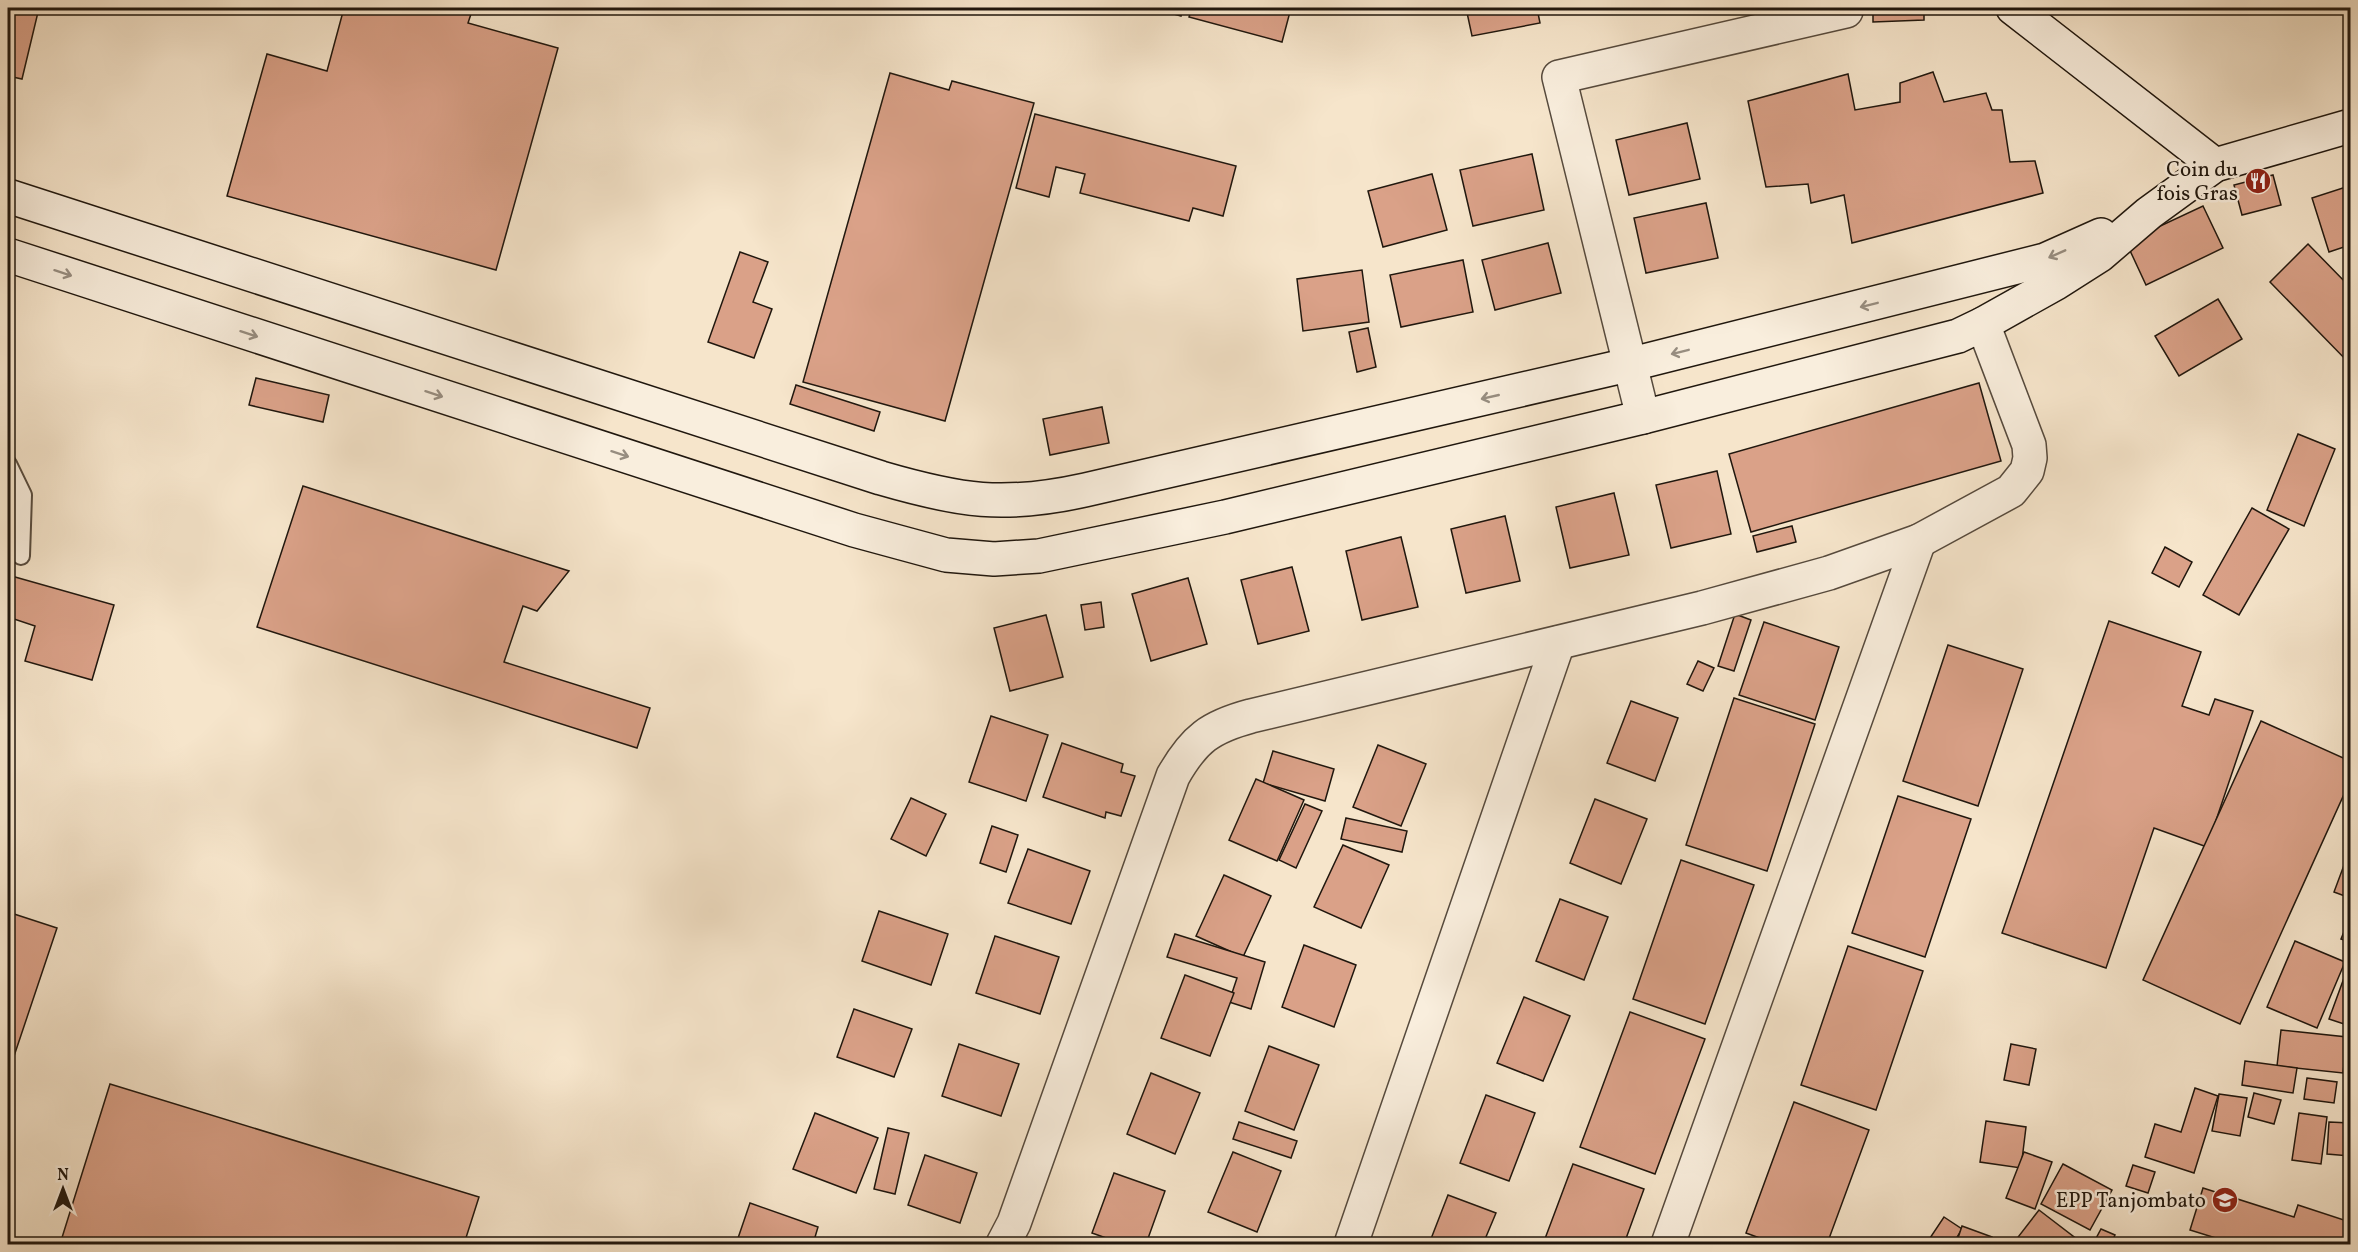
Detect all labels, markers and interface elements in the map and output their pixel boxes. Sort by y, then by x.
place label: Coin du fois Gras [2157,156,2238,209]
restaurant icon: Coin du fois Gras [2243,166,2273,196]
one-way arrow [2049,249,2067,261]
one-way arrow [53,269,72,280]
one-way arrow [1860,300,1879,311]
one-way arrow [239,329,258,340]
one-way arrow [1671,346,1690,358]
one-way arrow [424,389,443,400]
one-way arrow [1481,391,1500,403]
one-way arrow [610,449,629,460]
north arrow [33,1159,93,1219]
text: N [57,1165,69,1187]
school or university icon: EPP Tanjombato [2210,1185,2240,1215]
place label: EPP Tanjombato [2056,1187,2206,1216]

